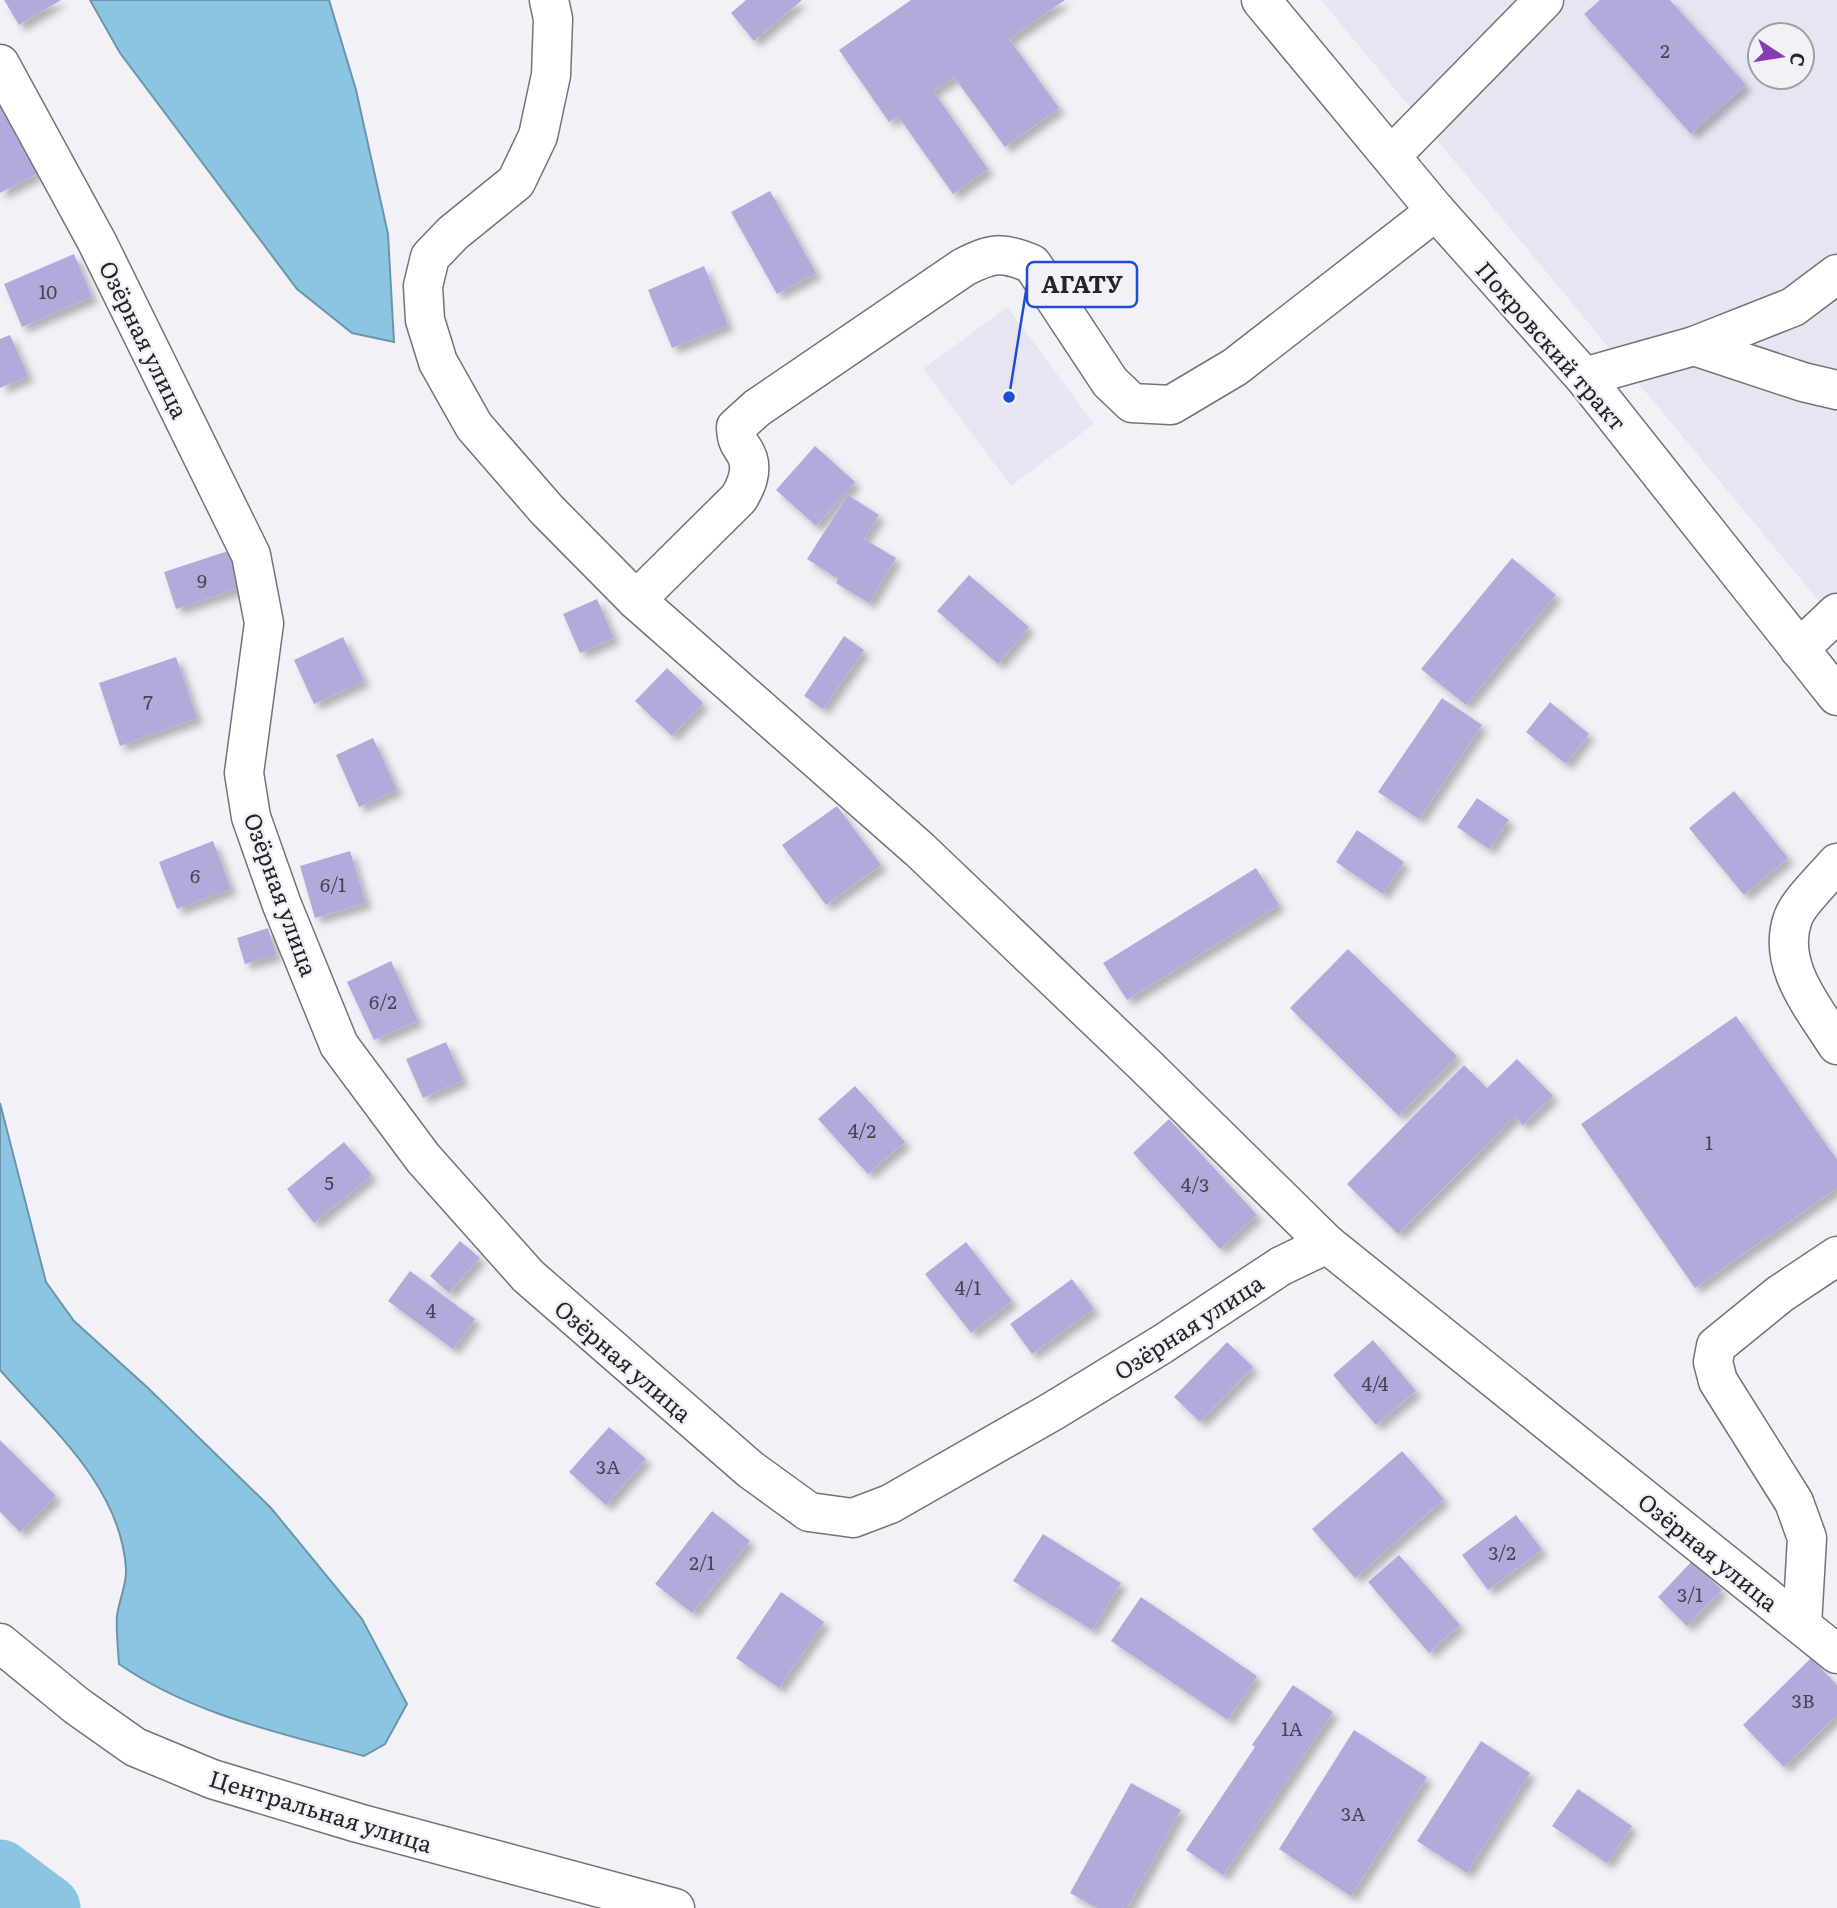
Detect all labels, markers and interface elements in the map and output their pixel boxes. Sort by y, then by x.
north arrow [1746,21,1816,91]
house number: 2 [1660,36,1670,64]
text: С [1784,50,1814,69]
street label: Покровский тракт [1469,253,1635,437]
street label: Озёрная улица [92,254,198,424]
callout: АГАТУ [1027,262,1137,307]
text: АГАТУ [1041,265,1123,300]
house number: 10 [39,277,57,305]
house number: 9 [197,566,207,594]
house number: 7 [143,687,153,715]
street label: Озёрная улица [237,807,328,981]
house number: 6 [190,861,200,889]
house number: 6/1 [320,870,346,898]
house number: 6/2 [369,987,397,1015]
house number: 4/2 [848,1116,876,1144]
house number: 1 [1705,1128,1713,1156]
house number: 5 [324,1168,334,1196]
house number: 4/3 [1181,1170,1209,1198]
street label: Озёрная улица [1107,1265,1270,1387]
house number: 4/1 [955,1273,981,1301]
street label: Озёрная улица [548,1291,700,1430]
house number: 4 [426,1296,437,1324]
house number: 4/4 [1361,1369,1389,1397]
house number: 3А [596,1452,620,1480]
street label: Озёрная улица [1632,1484,1787,1619]
house number: 3/2 [1488,1538,1516,1566]
house number: 2/1 [689,1548,715,1576]
house number: 3/1 [1677,1580,1703,1608]
house number: 3В [1792,1686,1814,1714]
house number: 1А [1281,1714,1303,1742]
street label: Центральная улица [205,1760,437,1860]
house number: 3А [1341,1799,1365,1827]

